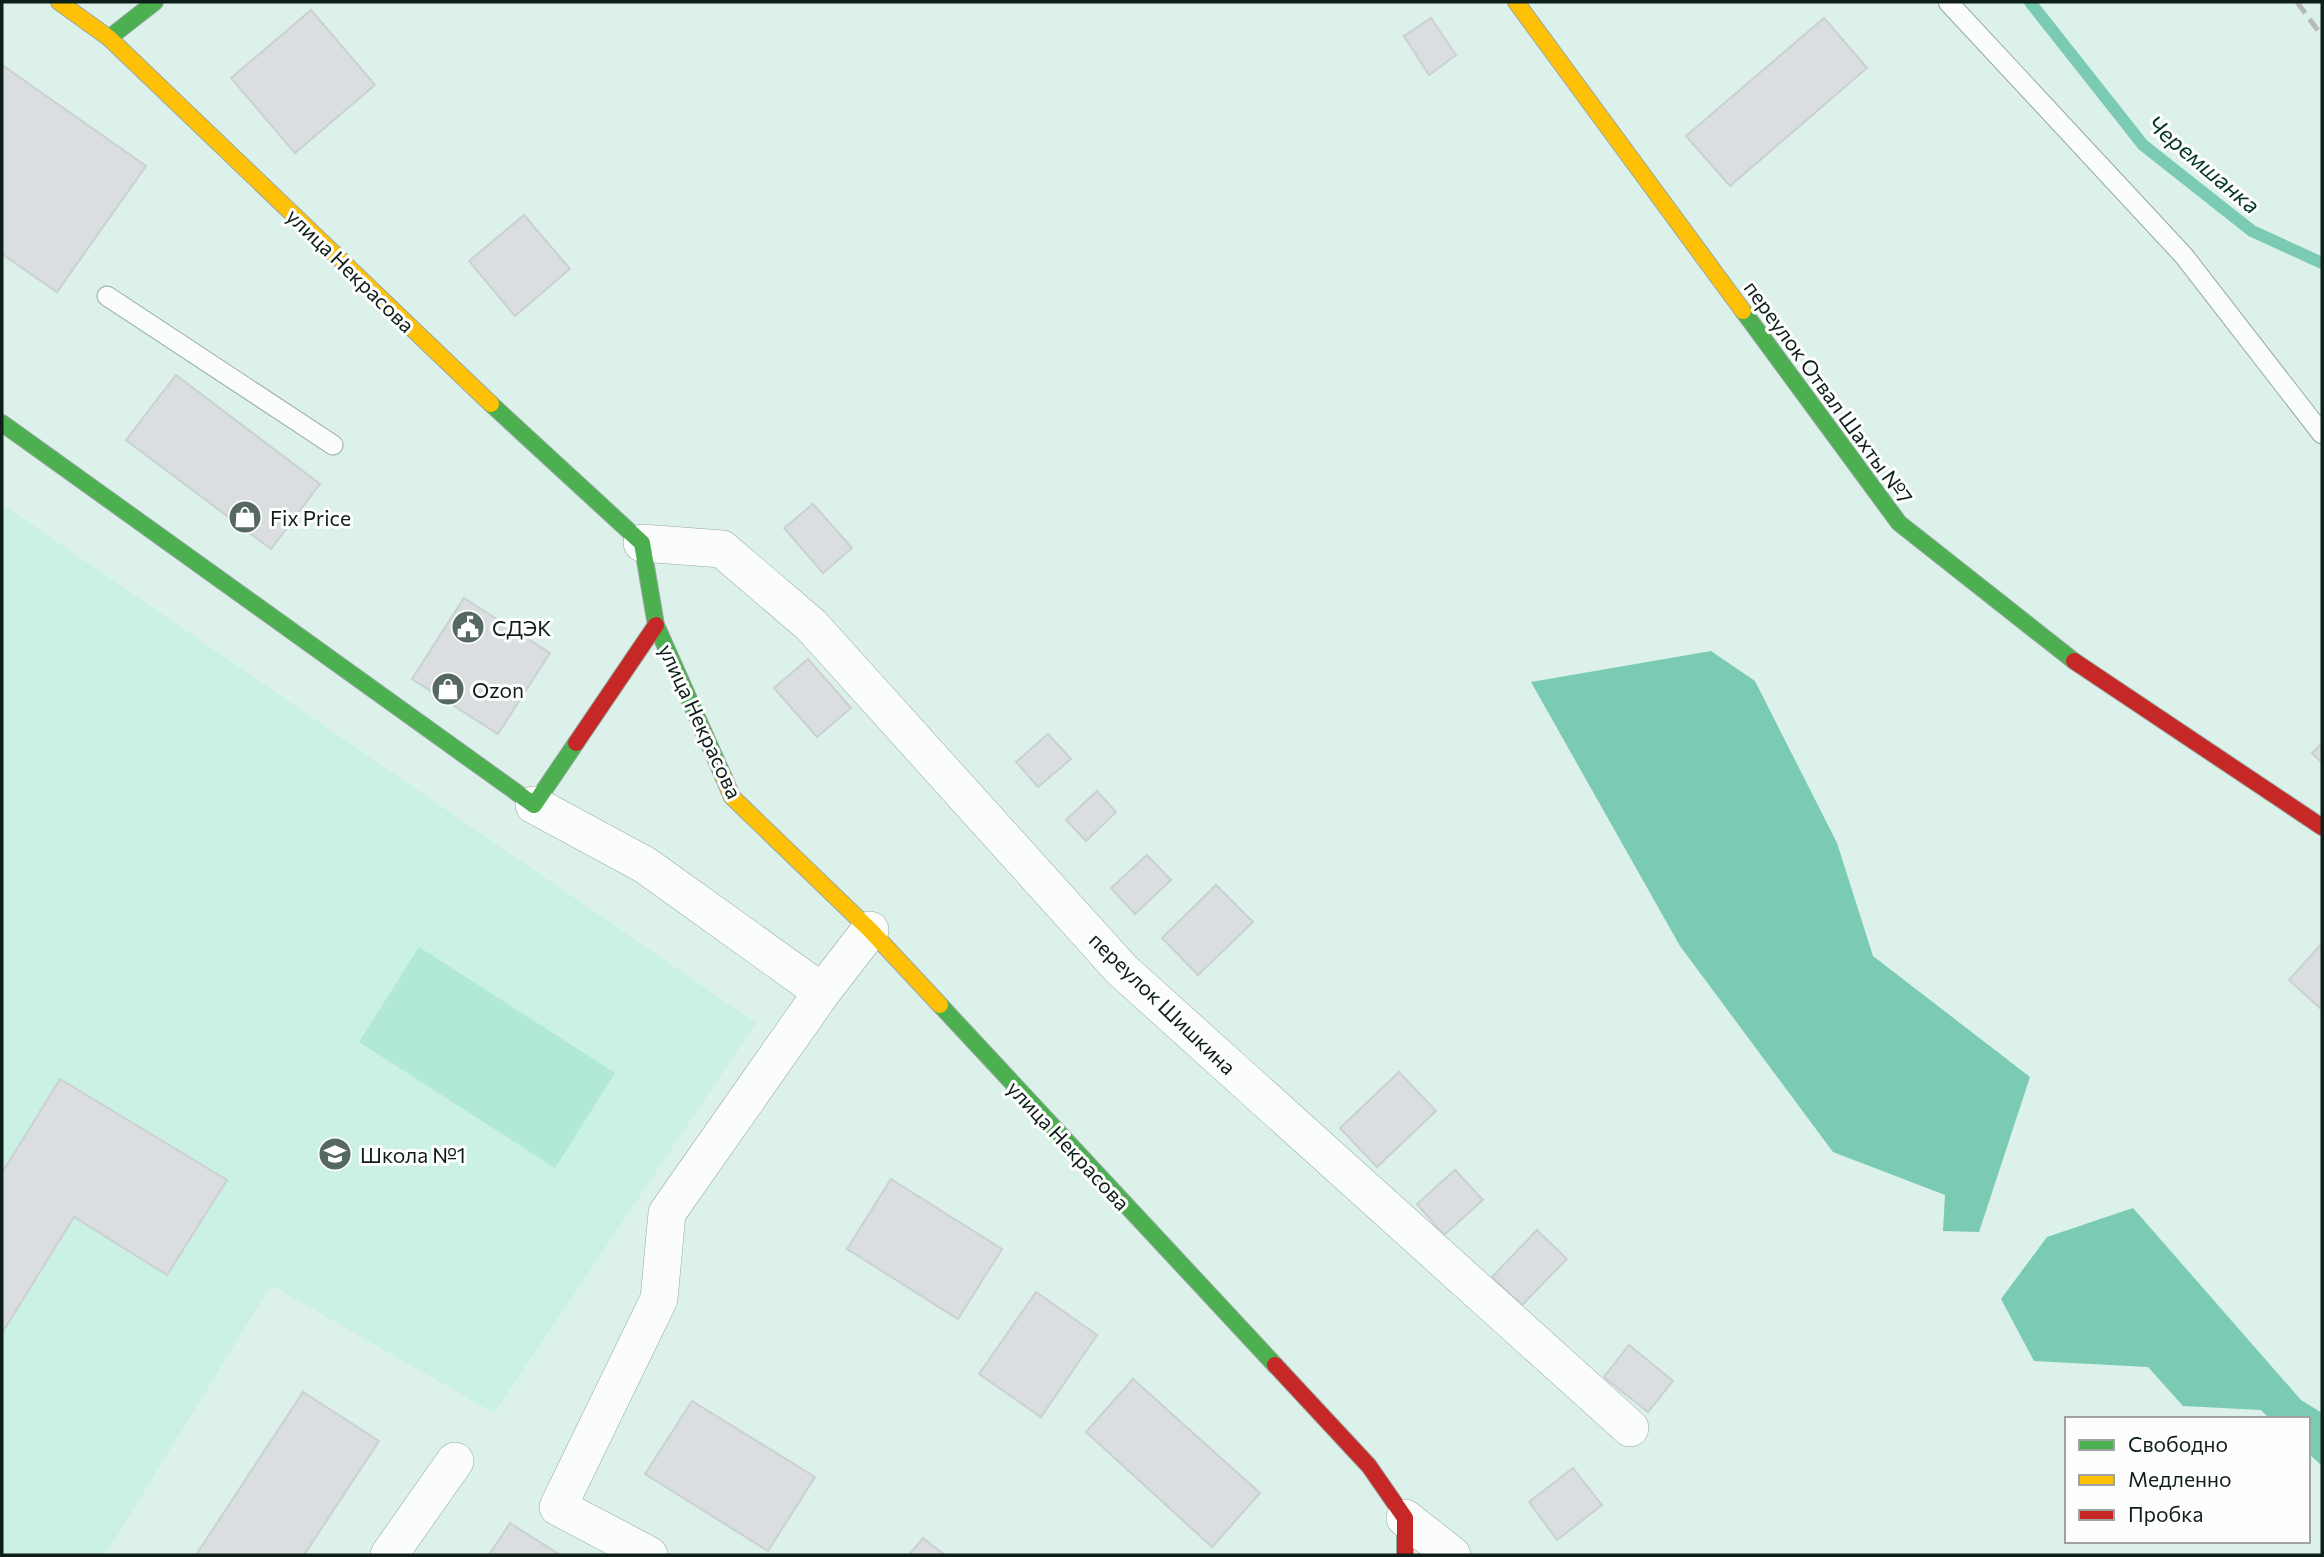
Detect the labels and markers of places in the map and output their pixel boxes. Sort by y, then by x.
shop icon: Fix Price [226,498,264,536]
place label: Fix Price [270,505,351,530]
public building icon: СДЭК [449,608,487,646]
place label: СДЭК [492,615,551,640]
shop icon: Ozon [429,670,467,708]
place label: Ozon [472,677,524,702]
school or university icon: Школа №1 [316,1135,354,1173]
place label: Школа №1 [360,1142,466,1167]

